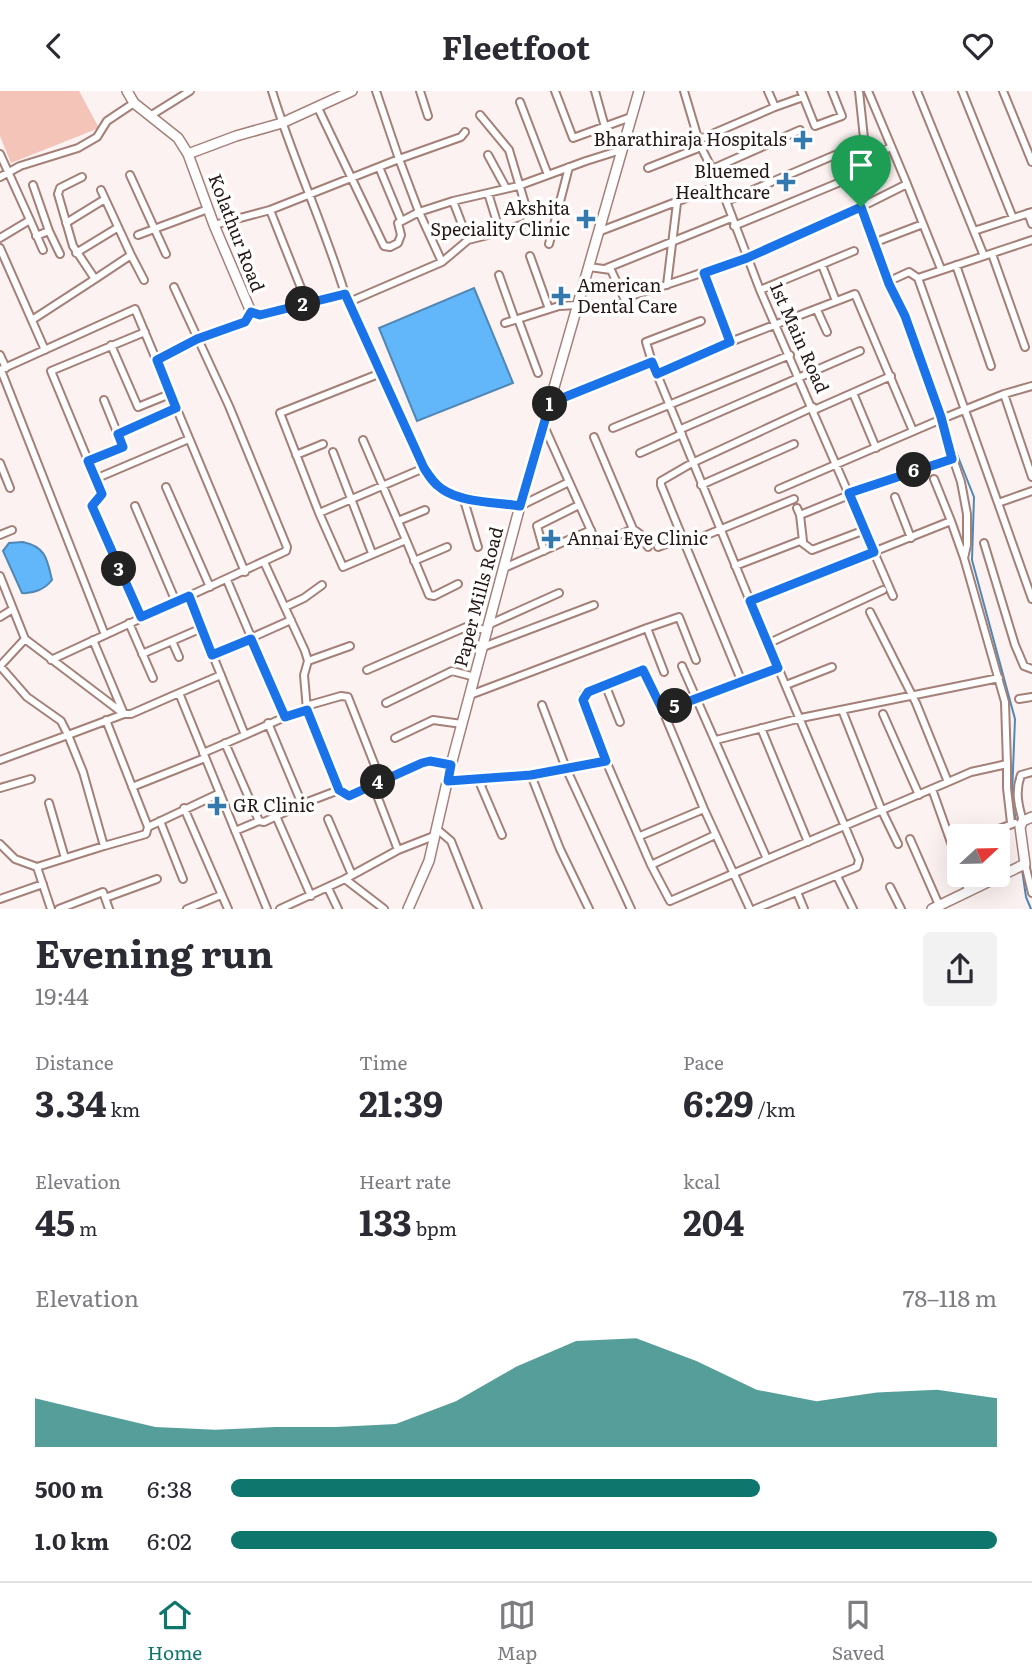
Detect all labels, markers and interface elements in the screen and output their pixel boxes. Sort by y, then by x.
text: Fleetfoot [442,22,590,70]
icon: back [35,27,73,65]
icon: heart [959,27,997,65]
place label: Bharathiraja Hospitals [593,125,787,152]
marker: Bharathiraja Hospitals [793,130,813,150]
pin [831,135,891,207]
icon: arrive [842,146,880,184]
place label: Bluemed Healthcare [675,157,770,205]
street label: Kolathur Road [202,169,272,295]
marker: Bluemed Healthcare [776,172,796,192]
place label: Akshita Speciality Clinic [430,194,570,242]
marker: Akshita Speciality Clinic [576,209,596,229]
place label: American Dental Care [577,271,677,319]
street label: 1st Main Road [764,278,837,397]
marker: American Dental Care [551,286,571,306]
pin: 2 [286,287,320,321]
text: 2 [297,289,308,317]
pin: 1 [532,387,568,421]
text: 1 [546,389,553,417]
pin: 6 [897,453,932,487]
text: 6 [908,455,919,483]
street label: Paper Mills Road [446,524,509,670]
place label: Annai Eye Clinic [567,524,708,551]
marker: Annai Eye Clinic [541,529,561,549]
pin: 3 [102,552,136,587]
text: 3 [113,554,124,582]
pin: 5 [658,689,692,723]
text: 5 [669,691,680,719]
pin: 4 [360,765,396,799]
text: 4 [372,767,383,795]
place label: GR Clinic [233,791,315,818]
marker: GR Clinic [207,796,227,816]
north arrow [947,824,1010,887]
map controls [947,824,1010,887]
text: Evening run [35,923,273,980]
button: share [923,932,997,1006]
text: 19:44 [35,978,89,1012]
text: Distance [35,1048,114,1076]
text: Time [359,1048,407,1076]
text: Pace [683,1048,724,1076]
text: 3.34 [35,1076,107,1128]
text: 21:39 [359,1076,443,1128]
text: 6:29 [683,1076,754,1128]
text: km [107,1095,140,1123]
text: /km [754,1095,796,1123]
text: Elevation [35,1167,121,1195]
text: Heart rate [359,1167,451,1195]
text: kcal [683,1167,720,1195]
text: 45 [35,1195,75,1247]
text: 133 [359,1195,412,1247]
text: 204 [683,1195,744,1247]
text: m [75,1214,97,1242]
text: bpm [412,1214,457,1242]
text: Elevation [35,1280,139,1314]
text: 78–118 m [903,1280,997,1314]
text: 500 m [35,1471,103,1505]
text: 6:38 [147,1471,192,1505]
text: 1.0 km [35,1523,109,1557]
text: 6:02 [147,1523,192,1557]
tab: Home [147,1596,202,1666]
tab: Map [497,1596,537,1666]
tab: Saved [832,1596,885,1666]

